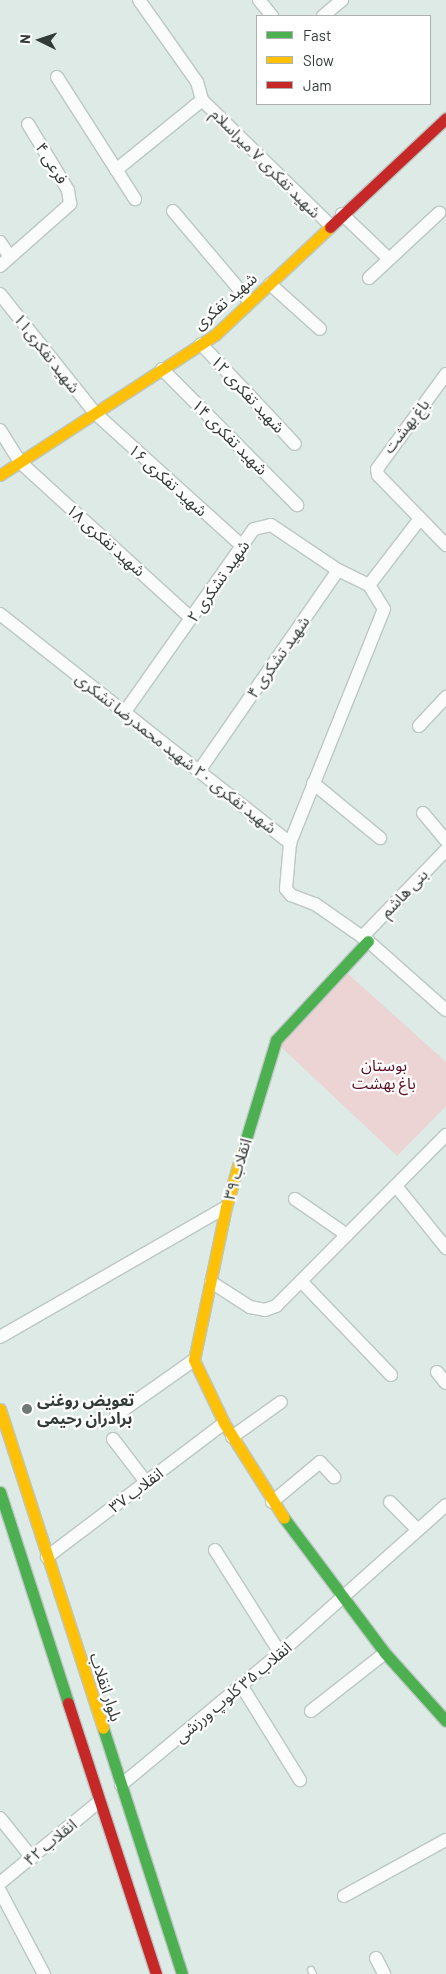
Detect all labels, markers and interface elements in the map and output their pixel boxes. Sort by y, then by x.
north arrow [15,15,65,65]
legend [256,15,431,105]
text: Fast [303,26,331,44]
text: N [16,34,33,44]
text: Slow [303,51,334,69]
text: Jam [303,76,332,94]
street label: شهید تفکری ۷ میراسلام [207,104,325,222]
street label: فرعی ۴ [32,139,72,187]
street label: شهید تفکری [189,268,261,334]
street label: شهید تفکری۱۱ [10,309,84,397]
street label: شهید تفکری ۱۲ [207,351,289,437]
street label: شهید تفکری ۱۴ [188,395,272,479]
street label: باغ بهشت [379,395,433,457]
street label: شهید تفکری ۱۶ [125,440,211,520]
street label: شهید تفکری ۱۸ [63,500,149,580]
street label: شهید تشکری ۲ [183,536,253,626]
street label: شهید تشکری ۴ [243,612,313,702]
street label: شهید تفکری ۲۰ شهید محمدرضا تشکری [72,669,280,837]
street label: بنی هاشم [376,865,432,921]
park label: بوستان باغ بهشت [352,1055,416,1093]
street label: انقلاب ۳۹ [219,1136,255,1202]
place label: تعویض روغنی برادران رحیمی [37,1390,134,1428]
marker: تعویض روغنی برادران رحیمی [21,1403,33,1415]
street label: انقلاب ۳۷ [105,1463,167,1517]
street label: انقلاب ۳۵ کلوپ ورزشی [171,1637,295,1747]
street label: بلوار انقلاب [86,1650,126,1724]
street label: انقلاب ۴۲ [20,1814,80,1870]

